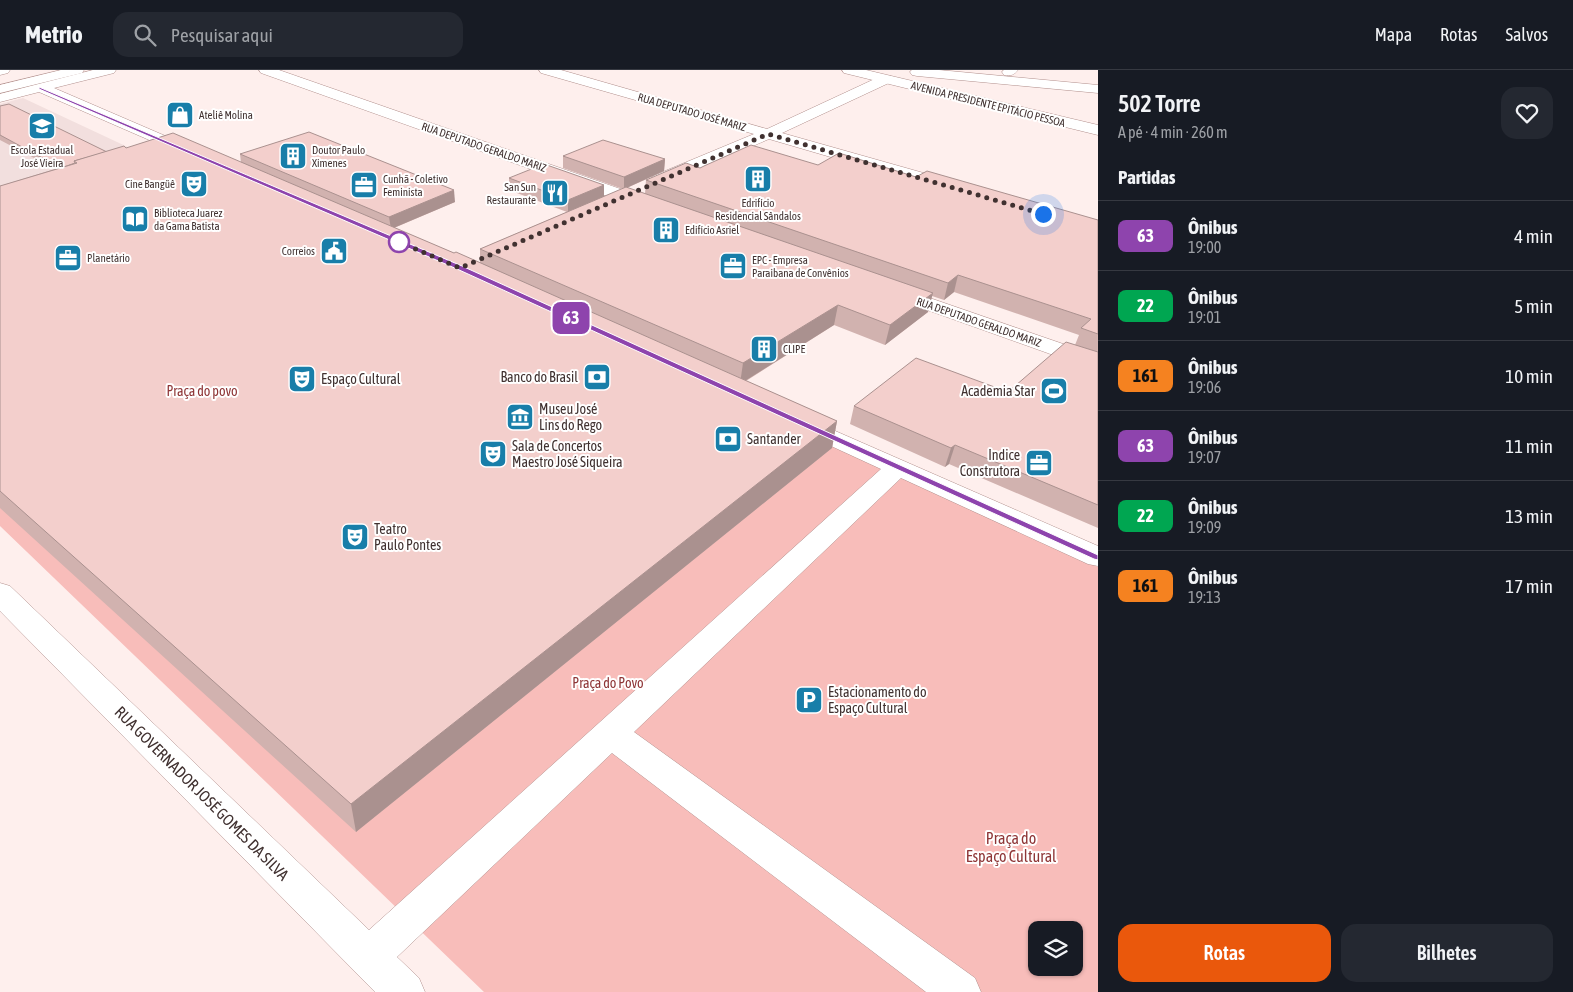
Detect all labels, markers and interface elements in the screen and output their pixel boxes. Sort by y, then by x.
search box [113,12,463,57]
text: Metrio [25,21,83,48]
icon: search [131,21,159,49]
text: Pesquisar aqui [171,24,273,46]
text: Mapa [1375,24,1412,45]
text: Rotas [1440,24,1477,45]
text: Salvos [1505,24,1548,45]
street label: AVENIDA PRESIDENTE EPITÁCIO PESSOA [910,79,1067,129]
button: heart [1501,87,1553,139]
text: 502 Torre [1118,90,1201,117]
street label: RUA DEPUTADO JOSÉ MARIZ [636,91,748,133]
shop icon: Ateliê Molina [165,100,195,130]
place label: Ateliê Molina [199,109,253,121]
school or university icon: Escola Estadual José Vieira [27,111,57,141]
street label: RUA DEPUTADO GERALDO MARIZ [420,120,548,174]
text: A pé · 4 min · 260 m [1118,123,1227,141]
building icon: Doutor Paulo Ximenes [278,141,308,171]
place label: Escola Estadual José Vieira [11,144,73,169]
place label: Doutor Paulo Ximenes [312,144,365,169]
building icon: Edrifício Residencial Sândalos [743,164,773,194]
text: Partidas [1118,166,1176,188]
theatre icon: Cine Bangüê [179,169,209,199]
office icon: Cunhã - Coletivo Feminista [349,170,379,200]
place label: Cunhã - Coletivo Feminista [383,173,448,198]
place label: Cine Bangüê [125,178,175,190]
restaurant icon: San Sun Restaurante [540,178,570,208]
place label: San Sun Restaurante [487,181,536,206]
place label: Edrifício Residencial Sândalos [715,197,801,222]
your location [1031,202,1056,227]
library icon: Biblioteca Juarez da Gama Batista [120,204,150,234]
place label: Biblioteca Juarez da Gama Batista [154,207,222,232]
building icon: Edifício Asriel [651,215,681,245]
text: Ônibus [1188,216,1238,238]
place label: Edifício Asriel [685,224,739,236]
text: 63 [1137,225,1154,246]
text: 4 min [1514,225,1553,247]
unlabelled marker [388,231,410,253]
public building icon: Correios [319,236,349,266]
text: 19:00 [1188,238,1221,256]
office icon: Planetário [53,243,83,273]
place label: Correios [282,245,315,257]
office icon: EPC - Empresa Paraibana de Convênios [718,251,748,281]
place label: Planetário [87,252,130,264]
place label: EPC - Empresa Paraibana de Convênios [752,254,849,279]
text: Ônibus [1188,286,1238,308]
street label: RUA DEPUTADO GERALDO MARIZ [915,295,1043,349]
text: 22 [1137,295,1154,316]
text: 5 min [1514,295,1553,317]
line badge: 63 [548,302,594,334]
text: 63 [563,307,579,328]
text: 19:01 [1188,308,1221,326]
building icon: CLIPE [749,334,779,364]
place label: CLIPE [783,343,805,355]
text: Ônibus [1188,356,1238,378]
bank icon: Banco do Brasil [582,362,612,392]
theatre icon: Espaço Cultural [287,364,317,394]
text: 161 [1133,365,1158,386]
text: 10 min [1505,365,1553,387]
place label: Banco do Brasil [500,369,578,385]
place label: Espaço Cultural [321,371,401,387]
sports icon: Academia Star [1039,376,1069,406]
text: 19:06 [1188,378,1221,396]
park label: Praça do povo [166,383,238,399]
place label: Academia Star [961,383,1036,399]
place label: Museu José Lins do Rego [539,401,602,433]
museum icon: Museu José Lins do Rego [505,402,535,432]
bank icon: Santander [713,424,743,454]
text: Ônibus [1188,426,1238,448]
place label: Santander [747,431,802,447]
text: 63 [1137,435,1154,456]
text: 11 min [1505,435,1553,457]
place label: Sala de Concertos Maestro José Siqueira [512,438,623,470]
theatre icon: Sala de Concertos Maestro José Siqueira [478,439,508,469]
place label: Indice Construtora [960,447,1020,479]
office icon: Indice Construtora [1024,448,1054,478]
text: 19:07 [1188,448,1221,466]
text: Ônibus [1188,496,1238,518]
text: 22 [1137,505,1154,526]
text: 13 min [1505,505,1553,527]
text: 19:09 [1188,518,1221,536]
place label: Teatro Paulo Pontes [374,521,441,553]
theatre icon: Teatro Paulo Pontes [340,522,370,552]
text: Ônibus [1188,566,1238,588]
text: 161 [1133,575,1158,596]
text: 17 min [1505,575,1553,597]
text: 19:13 [1188,588,1221,606]
park label: Praça do Povo [572,675,644,691]
place label: Estacionamento do Espaço Cultural [828,684,927,716]
parking icon: Estacionamento do Espaço Cultural [794,685,824,715]
street label: RUA GOVERNADOR JOSÉ GOMES DA SILVA [111,702,293,884]
park label: Praça do Espaço Cultural [966,829,1057,866]
map controls [1028,921,1083,976]
button: layers [1028,921,1083,976]
button: Rotas [1118,924,1331,982]
button: Bilhetes [1341,924,1553,982]

